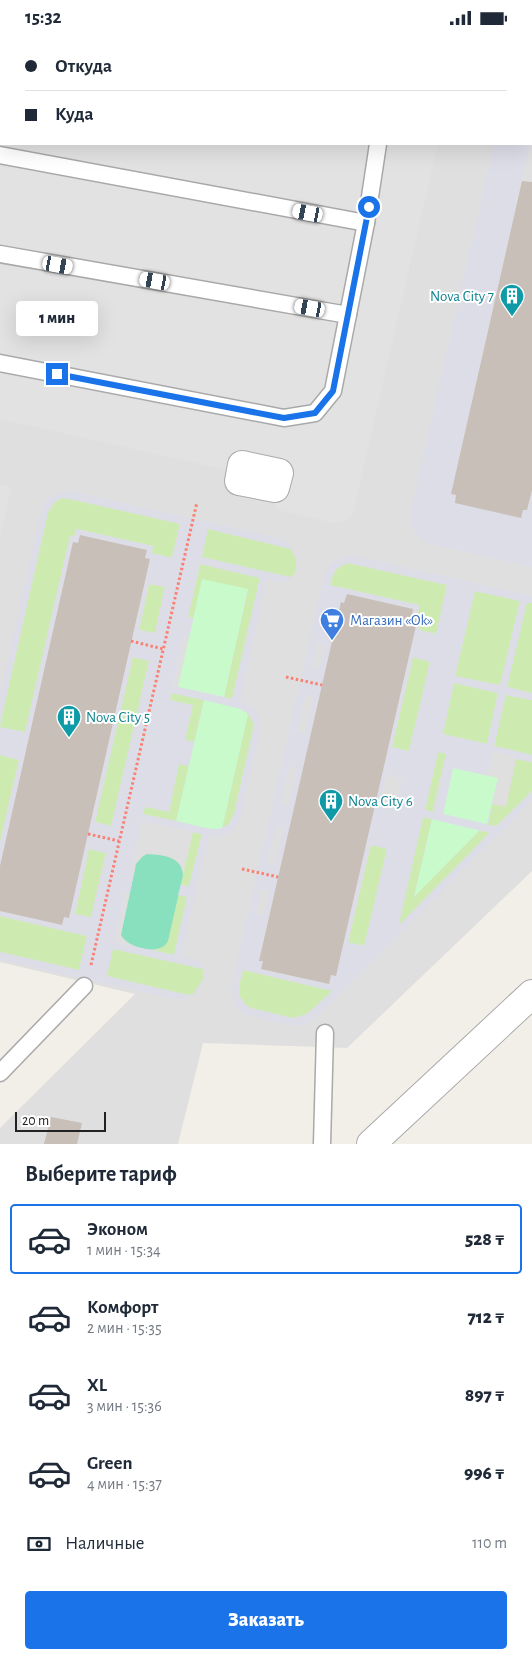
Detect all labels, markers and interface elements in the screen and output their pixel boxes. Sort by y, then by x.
text: 15:32 [25,8,62,27]
text: Откуда [55,57,112,76]
text: Куда [55,105,94,124]
route start [358,196,380,218]
car [291,203,324,223]
car [41,255,74,275]
car [138,271,171,291]
building icon: Nova City 7 [499,283,525,317]
place label: Nova City 7 [430,289,494,304]
car [293,298,326,318]
callout: 1 мин [16,301,98,337]
text: 1 мин [39,310,75,326]
route end [46,363,68,385]
supermarket icon: Магазин «Ok» [319,607,345,641]
place label: Магазин «Ok» [350,613,433,628]
building icon: Nova City 5 [56,704,82,738]
place label: Nova City 5 [86,710,150,725]
building icon: Nova City 6 [318,788,344,822]
place label: Nova City 6 [348,794,413,809]
scale bar [15,1109,106,1132]
text: 20 m [22,1114,49,1128]
text: Выберите тариф [25,1163,177,1185]
icon: car [27,1217,72,1262]
text: Эконом [87,1220,148,1239]
text: 528 ₸ [465,1230,505,1249]
text: 1 мин · 15:34 [87,1242,161,1258]
icon: car [27,1295,72,1340]
text: Комфорт [87,1298,158,1317]
text: 712 ₸ [467,1308,505,1327]
text: 2 мин · 15:35 [87,1320,162,1336]
icon: car [27,1373,72,1418]
text: XL [87,1376,107,1395]
text: 897 ₸ [465,1386,505,1405]
text: 3 мин · 15:36 [87,1398,162,1414]
icon: car [27,1451,72,1496]
text: Green [87,1454,133,1473]
text: 996 ₸ [464,1464,505,1483]
text: 4 мин · 15:37 [87,1476,162,1492]
icon: cash [25,1530,53,1558]
text: Наличные [65,1534,145,1553]
text: 110 m [472,1535,507,1551]
button: Заказать [25,1591,507,1649]

